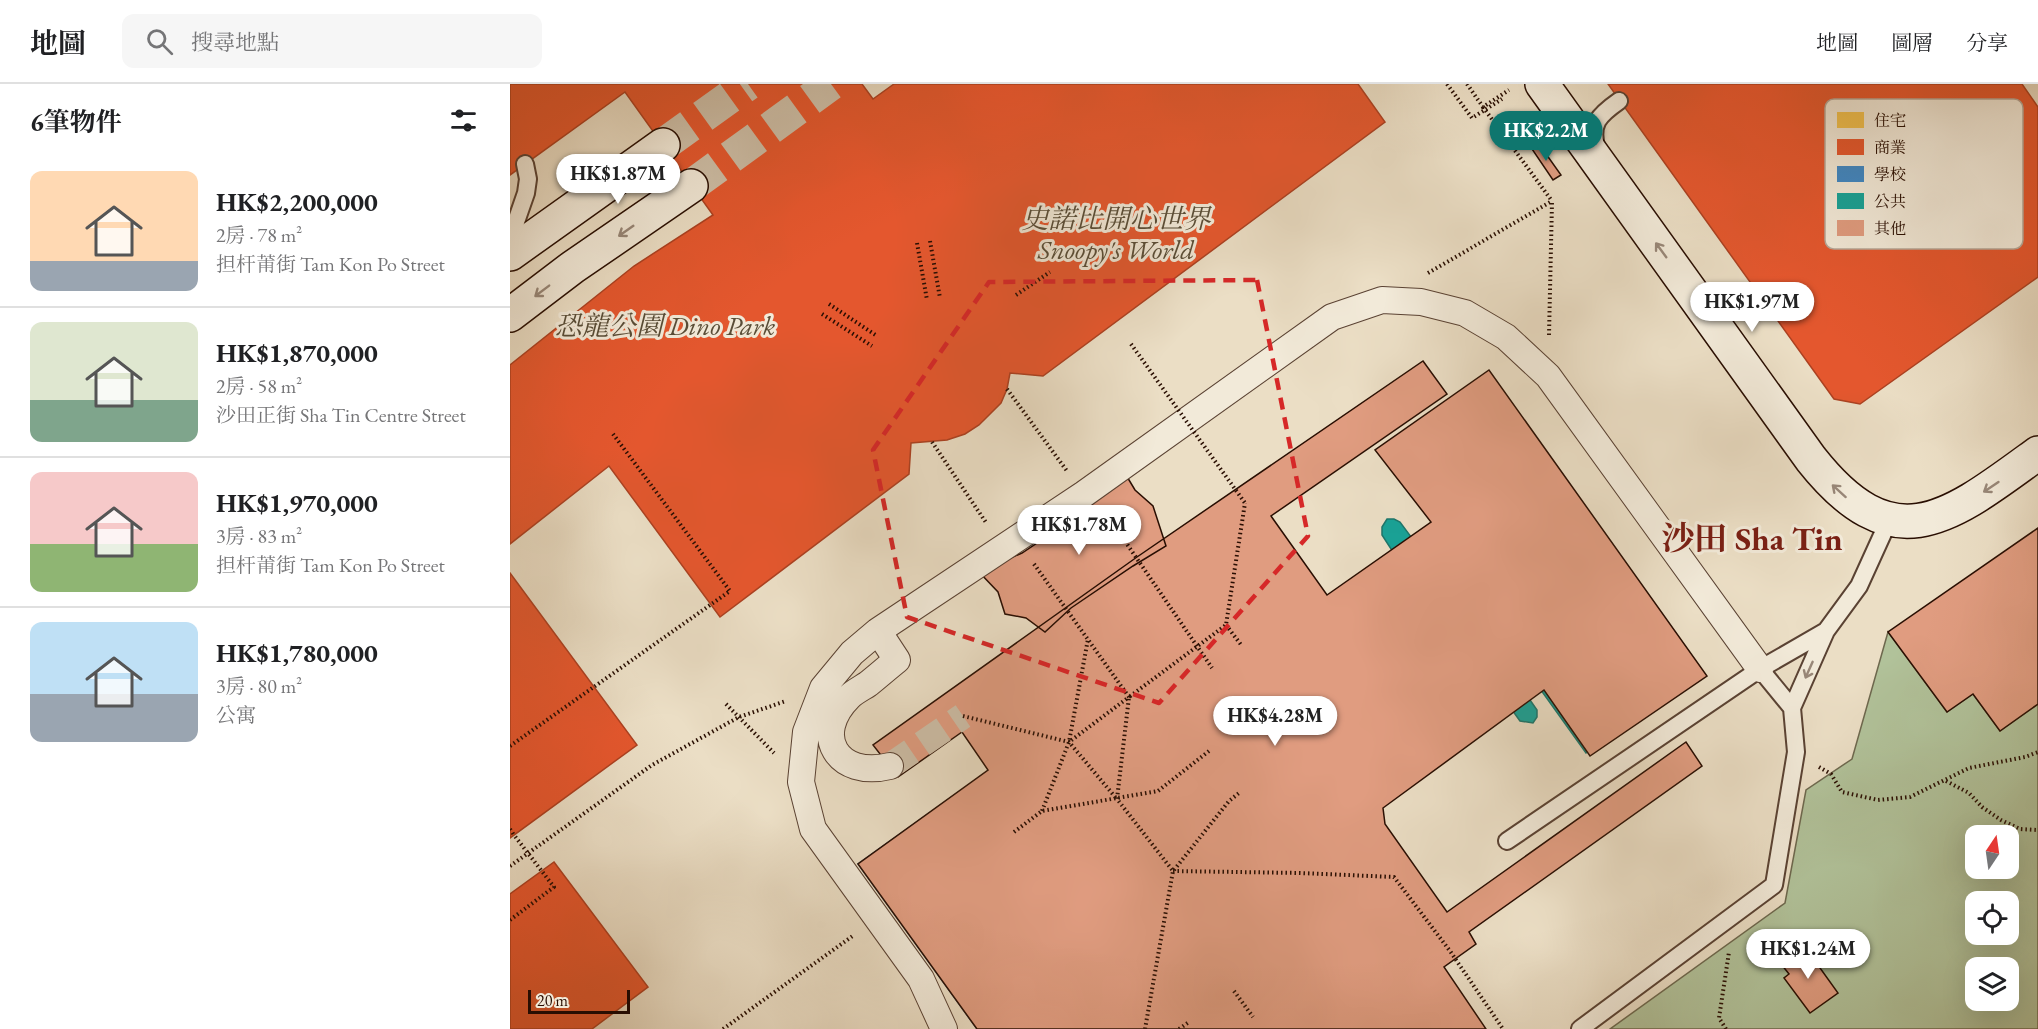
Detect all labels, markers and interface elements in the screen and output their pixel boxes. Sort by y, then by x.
search box [122,14,542,68]
text: 地圖 [30,25,86,61]
icon: search [143,25,176,58]
text: 搜尋地點 [191,28,279,57]
text: 地圖 [1816,29,1858,56]
text: 圖層 [1891,29,1933,56]
text: 分享 [1966,29,2008,56]
legend [1825,99,2023,249]
icon: filters [447,104,480,137]
text: 6筆物件 [30,105,122,139]
text: 住宅 [1874,110,1906,131]
pin: HK$2.2M [1491,111,1601,162]
text: HK$2.2M [1504,117,1588,143]
text: 商業 [1874,137,1906,158]
pin: HK$1.87M [556,154,680,205]
text: HK$1.87M [570,160,666,186]
text: 學校 [1874,164,1906,185]
text: HK$2,200,000 [216,185,378,219]
text: 公共 [1874,191,1906,212]
icon: home [78,195,150,267]
park label: 史諾比開心世界 Snoopy's World [1022,201,1212,267]
text: 其他 [1874,218,1906,239]
text: 2房 · 78 m² [216,222,302,248]
one-way arrow [618,225,635,237]
one-way arrow [1654,242,1667,258]
text: 担杆莆街 Tam Kon Po Street [216,251,445,277]
pin: HK$1.97M [1690,282,1814,333]
one-way arrow [534,285,550,298]
text: HK$1.97M [1704,288,1800,314]
park label: 恐龍公園 Dino Park [555,308,775,343]
text: HK$1,870,000 [216,336,378,370]
icon: home [78,346,150,418]
text: 2房 · 58 m² [216,373,302,399]
text: 沙田正街 Sha Tin Centre Street [216,402,466,428]
one-way arrow [1983,481,1999,493]
one-way arrow [1832,484,1847,498]
text: HK$1,970,000 [216,486,378,520]
icon: home [78,496,150,568]
pin: HK$1.78M [1017,505,1141,556]
text: HK$1.78M [1031,511,1127,537]
district label: 沙田 Sha Tin [1661,517,1843,560]
text: 3房 · 83 m² [216,523,302,549]
text: 担杆莆街 Tam Kon Po Street [216,552,445,578]
text: HK$1,780,000 [216,636,378,670]
icon: home [78,646,150,718]
one-way arrow [1803,660,1814,679]
text: 3房 · 80 m² [216,673,302,699]
pin: HK$4.28M [1213,696,1337,747]
text: 公寓 [216,702,256,728]
text: HK$4.28M [1227,702,1323,728]
north arrow [1965,825,2019,879]
map controls [1965,825,2019,1011]
button: locate [1965,891,2019,945]
pin: HK$1.24M [1746,929,1870,980]
text: HK$1.24M [1760,935,1856,961]
button: layers [1965,957,2019,1011]
scale bar [528,987,630,1014]
text: 20 m [537,990,568,1011]

